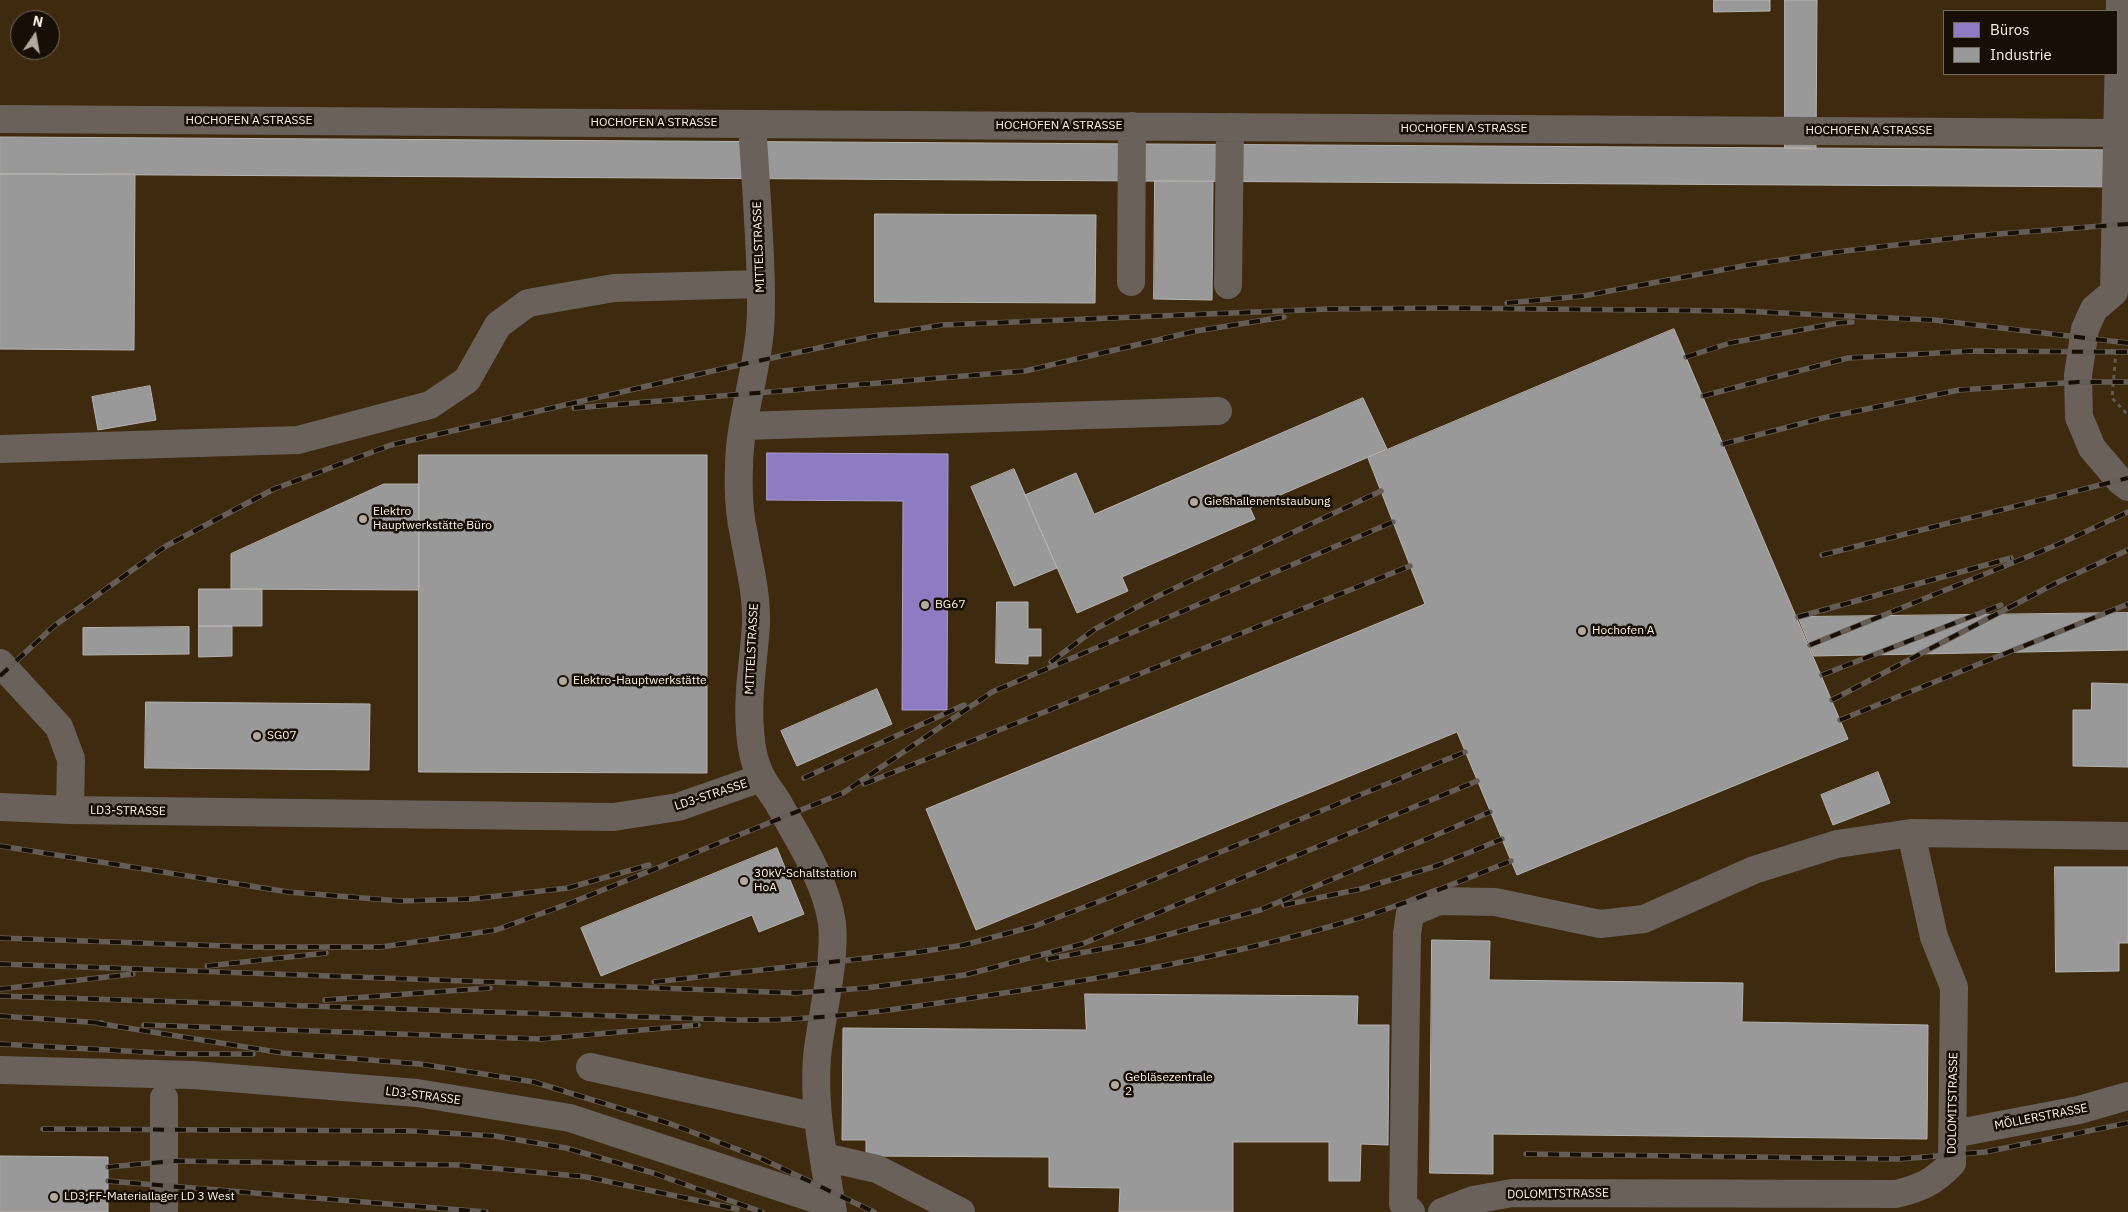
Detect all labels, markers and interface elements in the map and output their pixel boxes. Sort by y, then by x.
north arrow [10,10,60,60]
legend [1943,10,2118,75]
text: N [31,11,45,31]
text: Büros [1990,20,2029,39]
text: Industrie [1990,45,2052,64]
street label: HOCHOFEN A STRASSE [186,114,312,128]
street label: HOCHOFEN A STRASSE [591,116,717,130]
street label: HOCHOFEN A STRASSE [996,119,1122,133]
street label: HOCHOFEN A STRASSE [1401,122,1527,136]
street label: HOCHOFEN A STRASSE [1806,124,1932,138]
street label: MITTELSTRASSE [750,201,768,293]
place label: Gießhallenentstaubung [1204,495,1330,509]
marker: Gießhallenentstaubung [1188,496,1200,508]
place label: Elektro Hauptwerkstätte Büro [373,505,492,533]
marker: Elektro Hauptwerkstätte Büro [357,513,369,525]
place label: BG67 [935,598,966,612]
marker: BG67 [919,599,931,611]
street label: MITTELSTRASSE [742,603,762,695]
place label: Hochofen A [1592,624,1654,638]
marker: Hochofen A [1576,625,1588,637]
place label: Elektro-Hauptwerkstätte [573,674,707,688]
marker: Elektro-Hauptwerkstätte [557,675,569,687]
place label: SG07 [267,729,297,743]
marker: SG07 [251,730,263,742]
street label: LD3-STRASSE [673,776,749,814]
street label: LD3-STRASSE [90,803,166,819]
place label: 30kV-Schaltstation HoA [754,867,857,895]
marker: 30kV-Schaltstation HoA [738,875,750,887]
street label: DOLOMITSTRASSE [1945,1052,1961,1154]
place label: Gebläsezentrale 2 [1125,1071,1213,1099]
marker: Gebläsezentrale 2 [1109,1079,1121,1091]
street label: LD3-STRASSE [385,1084,461,1108]
street label: MÖLLERSTRASSE [1993,1101,2089,1133]
street label: DOLOMITSTRASSE [1507,1186,1609,1202]
place label: LD3;FF-Materiallager LD 3 West [64,1190,235,1204]
marker: LD3;FF-Materiallager LD 3 West [48,1191,60,1203]

